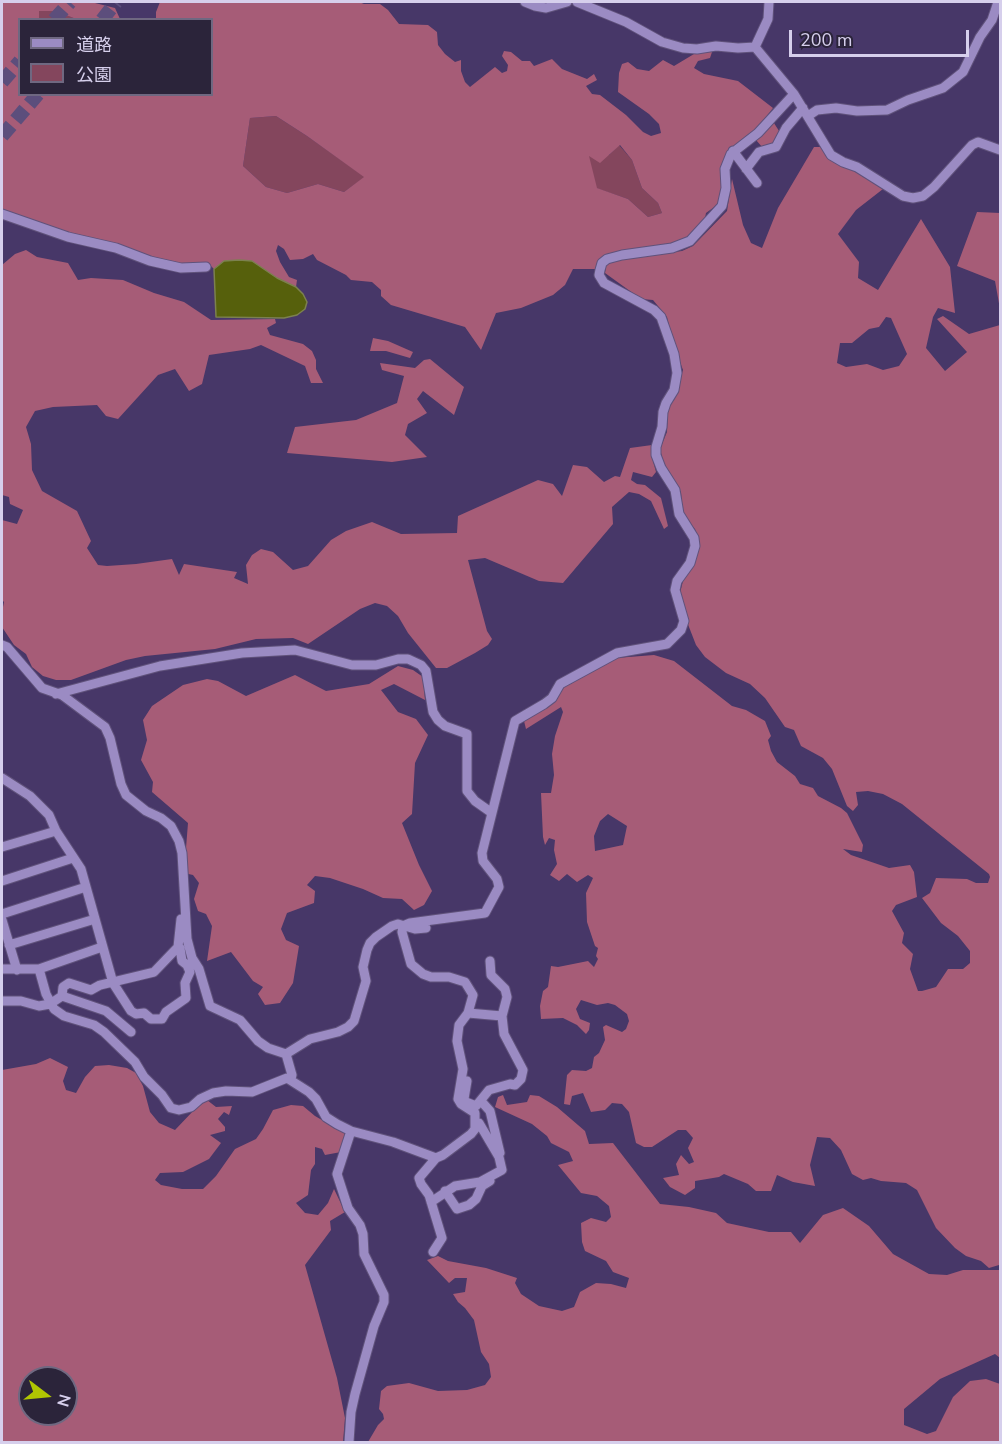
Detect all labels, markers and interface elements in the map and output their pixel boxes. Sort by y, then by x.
legend [18,18,213,96]
scale bar [792,18,972,56]
text: 200 m [800,28,852,52]
text: 道路 [76,33,112,57]
text: 公園 [76,63,112,87]
north arrow [18,1366,78,1426]
text: N [51,1392,76,1409]

